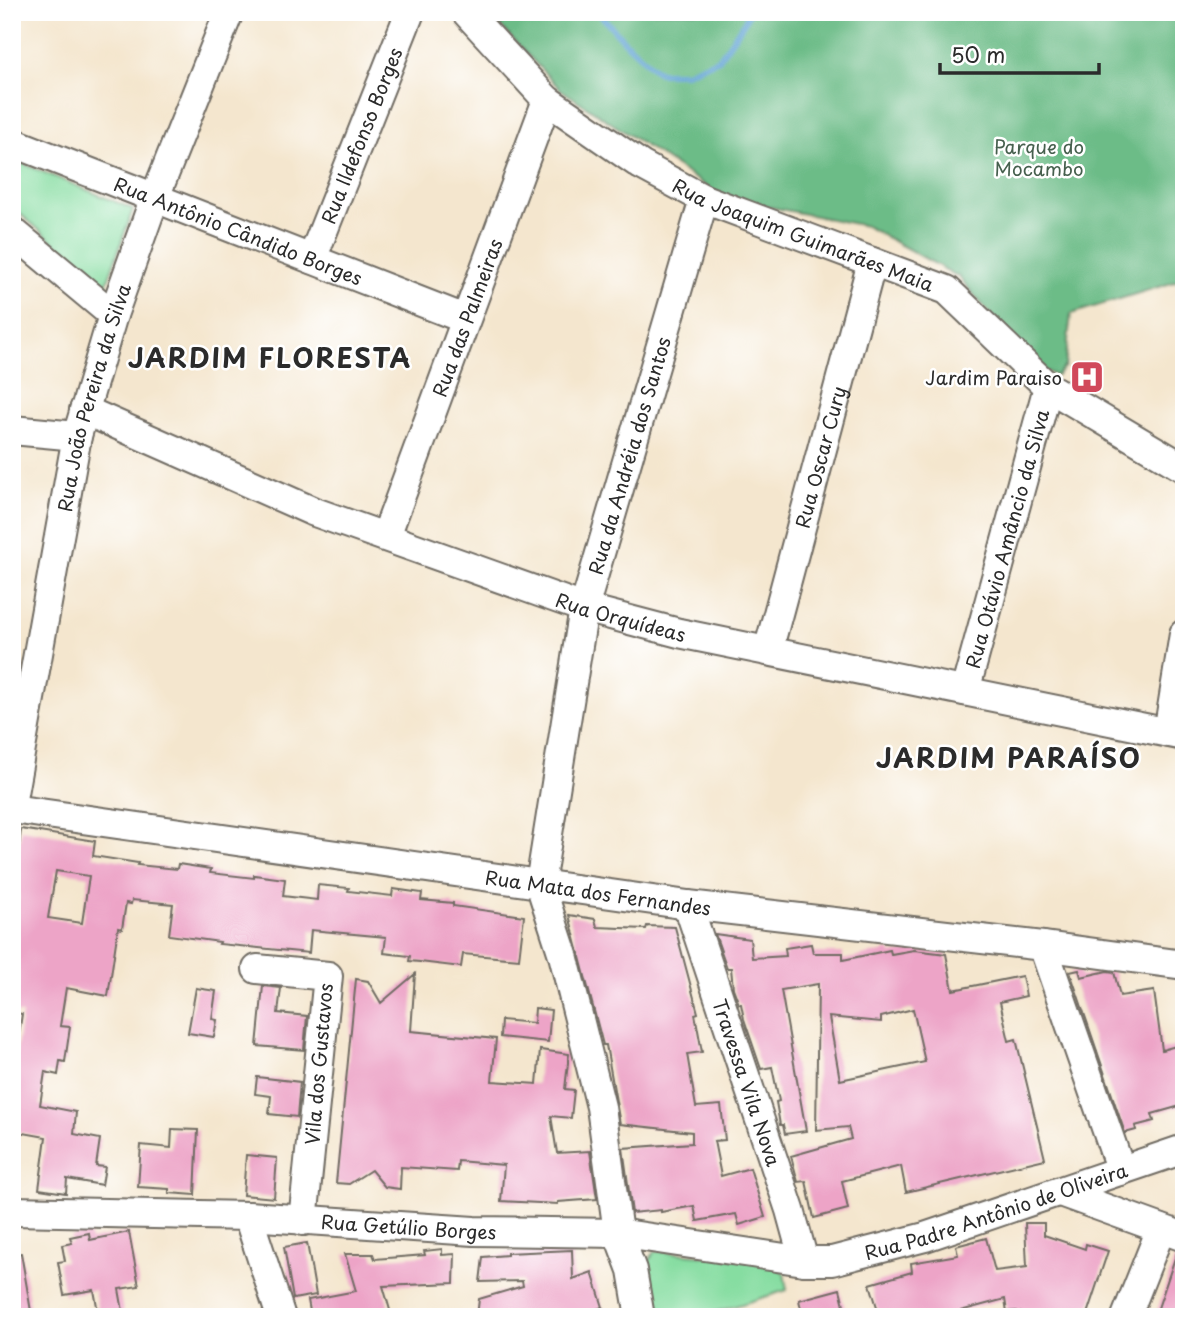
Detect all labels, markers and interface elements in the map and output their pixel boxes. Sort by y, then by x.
scale bar [940,32,1100,76]
text: 50 m [951,38,1005,70]
street label: Rua Ildefonso Borges [313,43,409,228]
park label: Parque do Mocambo [994,132,1084,182]
street label: Rua Antônio Cândido Borges [110,169,367,292]
street label: Rua Joaquim Guimarães Maia [668,171,938,298]
street label: Rua das Palmeiras [425,234,509,400]
street label: Rua João Pereira da Silva [50,279,137,514]
street label: Rua da Andréia dos Santos [581,333,677,578]
district label: JARDIM FLORESTA [128,338,412,377]
hospital icon: Jardim Paraiso [1068,358,1106,396]
place label: Jardim Paraiso [925,363,1062,391]
street label: Rua Oscar Cury [788,383,852,531]
street label: Rua Otávio Amâncio da Silva [958,406,1055,671]
street label: Rua Orquídeas [552,585,688,648]
district label: JARDIM PARAÍSO [876,738,1142,777]
street label: Rua Mata dos Fernandes [483,862,712,922]
street label: Vila dos Gustavos [297,982,339,1146]
street label: Travessa Vila Nova [706,995,788,1170]
street label: Rua Padre Antônio de Oliveira [861,1155,1131,1266]
street label: Rua Getúlio Borges [320,1207,496,1245]

